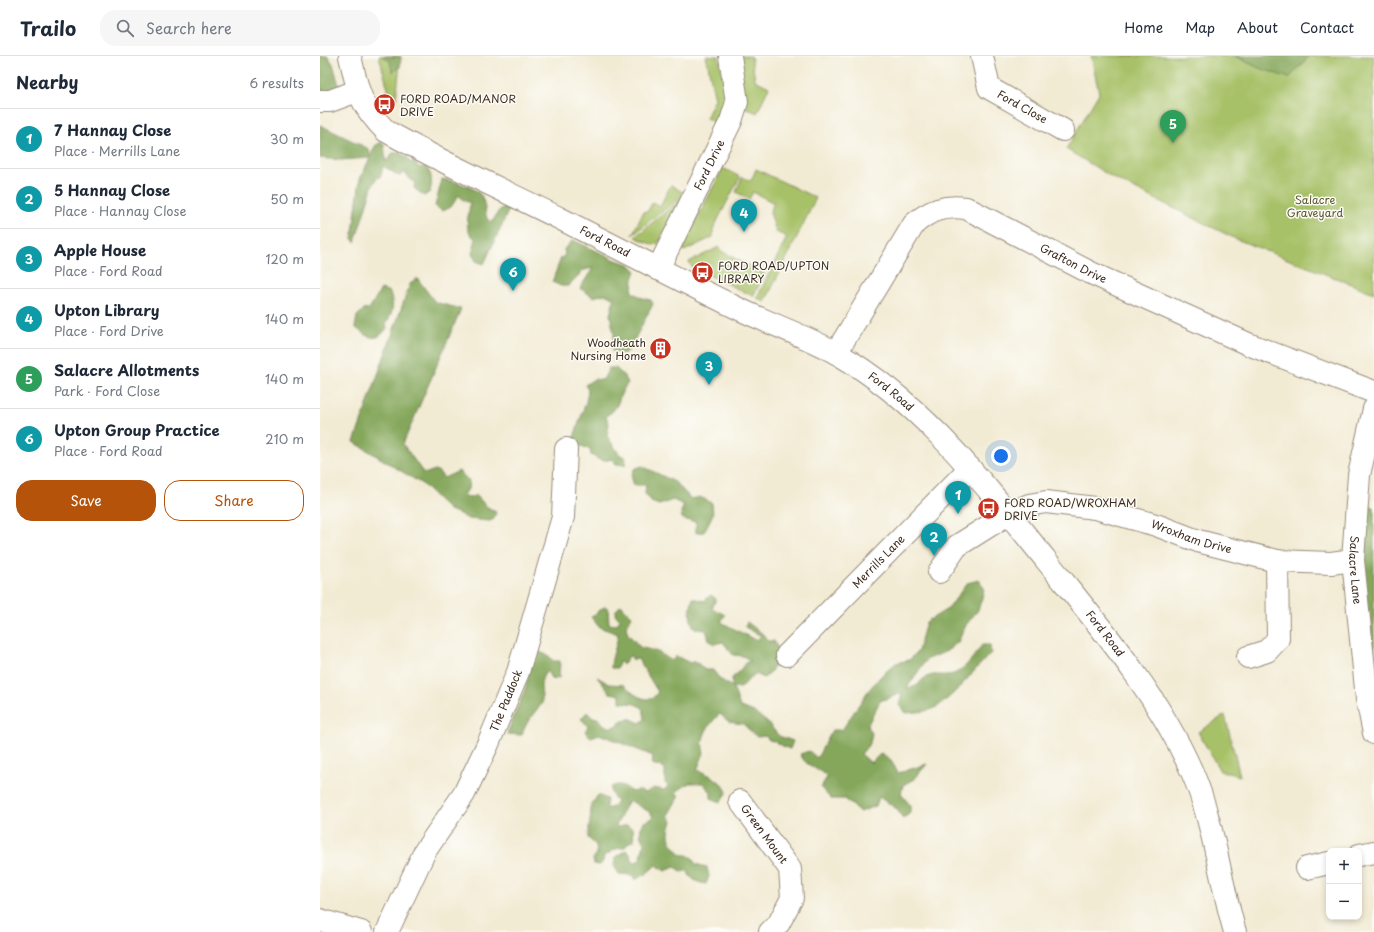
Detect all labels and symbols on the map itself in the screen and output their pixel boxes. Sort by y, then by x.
street label: Ford Close [994,85,1051,127]
place label: FORD ROAD/MANOR DRIVE [400,90,516,120]
bus stop icon: FORD ROAD/MANOR DRIVE [372,92,398,118]
pin: 5 [1160,110,1186,143]
street label: Ford Drive [689,136,729,193]
park label: Salacre Graveyard [1287,191,1343,221]
pin: 4 [731,199,757,232]
street label: Ford Road [577,221,633,261]
street label: Grafton Drive [1037,239,1110,287]
place label: FORD ROAD/UPTON LIBRARY [718,257,829,287]
pin: 6 [500,258,526,291]
bus stop icon: FORD ROAD/UPTON LIBRARY [689,259,715,285]
place label: Woodheath Nursing Home [571,334,646,364]
building icon: Woodheath Nursing Home [648,336,674,362]
pin: 3 [696,352,722,385]
street label: Ford Road [865,367,918,415]
your location [991,446,1011,466]
pin: 1 [945,481,971,514]
place label: FORD ROAD/WROXHAM DRIVE [1004,494,1136,524]
bus stop icon: FORD ROAD/WROXHAM DRIVE [975,496,1001,522]
street label: Wroxham Drive [1149,515,1234,557]
pin: 2 [921,523,947,556]
street label: Merrills Lane [848,530,909,592]
street label: Salacre Lane [1345,535,1366,605]
street label: Ford Road [1082,606,1129,660]
street label: The Paddock [485,666,526,734]
street label: Green Mount [737,800,793,867]

